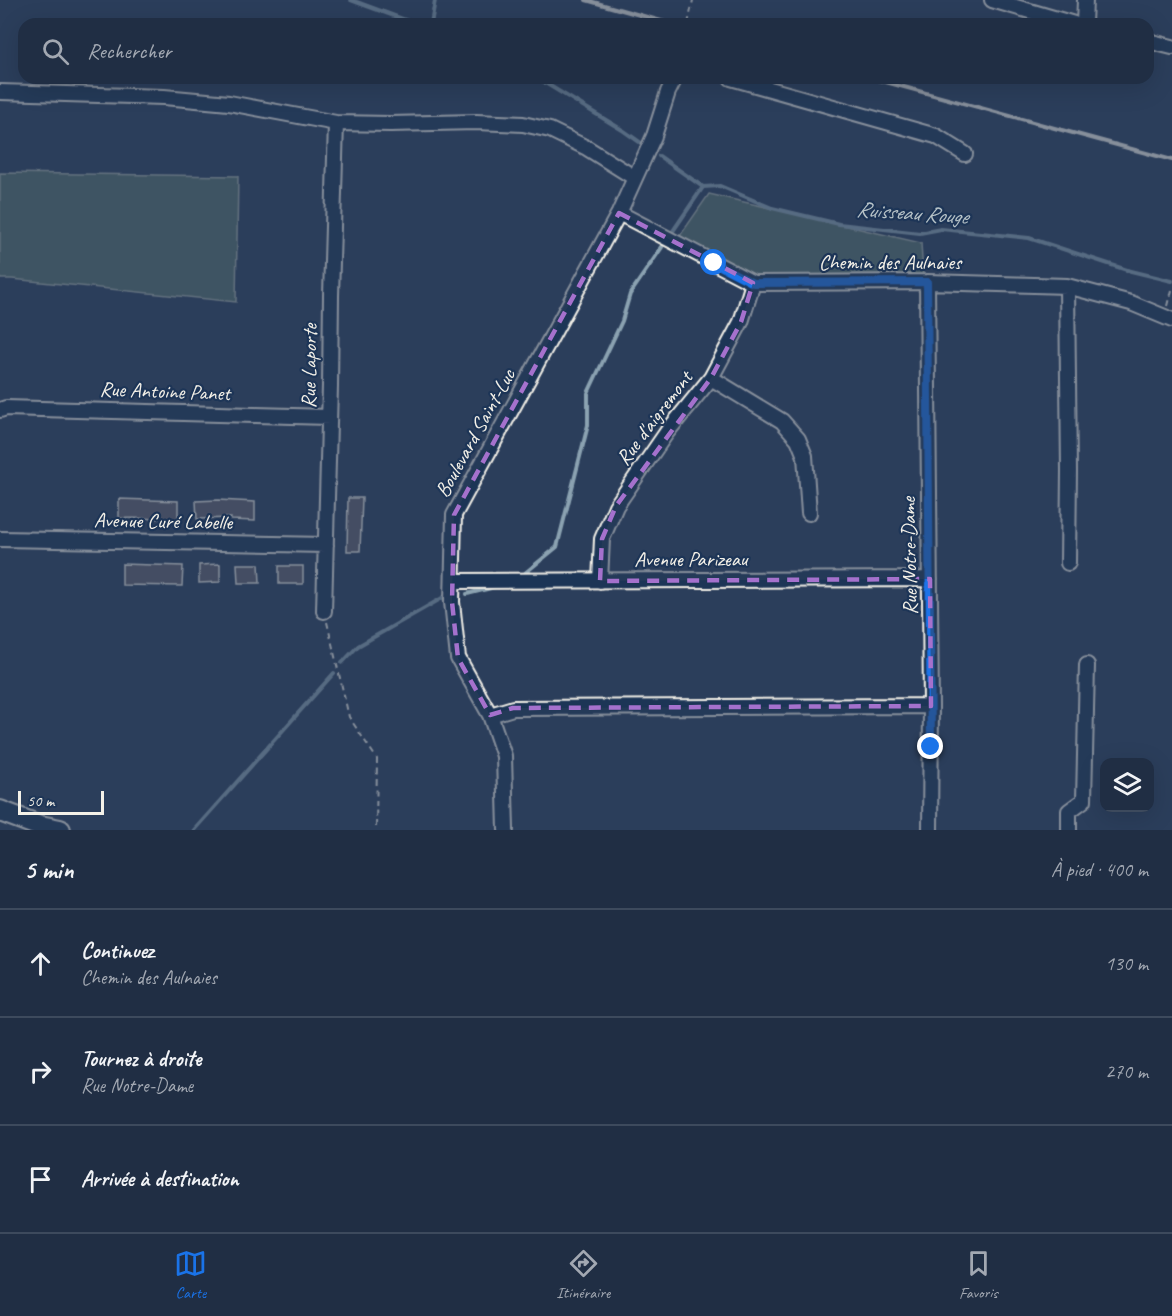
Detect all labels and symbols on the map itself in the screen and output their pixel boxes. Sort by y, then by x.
water label: Ruisseau Rouge [856,195,972,231]
route start [700,249,726,275]
street label: Chemin des Aulnaies [819,249,963,275]
street label: Rue Laporte [295,322,323,409]
street label: Boulevard Saint-Luc [429,363,522,502]
street label: Rue d'aigremont [610,364,699,470]
street label: Rue Antoine Panet [99,376,233,406]
street label: Rue Notre-Dame [895,496,923,615]
street label: Avenue Curé Labelle [94,507,234,535]
street label: Avenue Parizeau [634,546,749,572]
route end [917,733,943,759]
scale bar [18,788,104,816]

